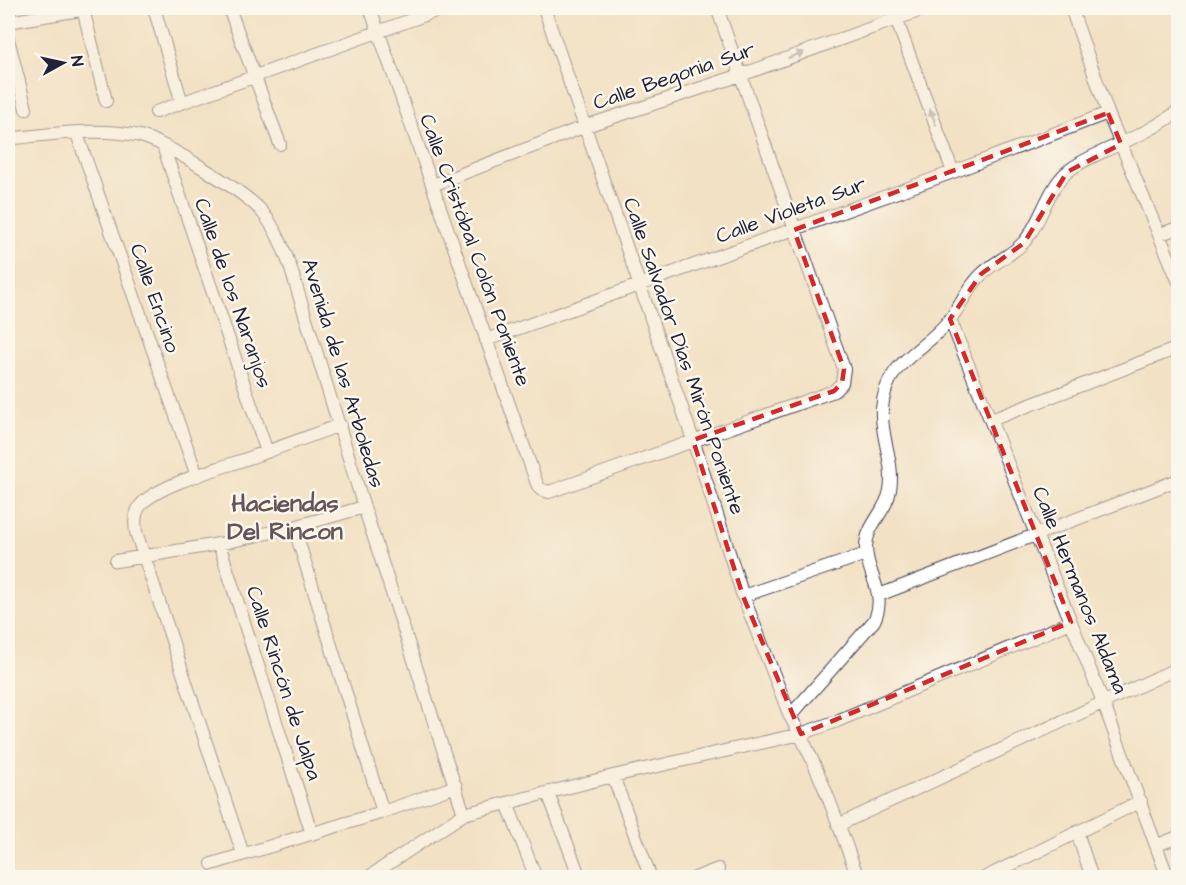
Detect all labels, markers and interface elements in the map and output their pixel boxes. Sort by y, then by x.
north arrow [33,33,93,93]
street label: Calle Begonia Sur [589,35,760,119]
one-way arrow [787,50,805,60]
text: N [65,55,88,68]
one-way arrow [927,108,937,126]
street label: Calle Cristóbal Colón Poniente [412,110,538,390]
street label: Calle Violeta Sur [712,169,871,251]
street label: Calle de los Naranjos [187,194,279,392]
street label: Calle Salvador Días Mirón Poniente [616,194,752,518]
street label: Calle Encino [123,240,187,357]
street label: Avenida de las Arboledas [294,255,392,491]
street label: Calle Hermanos Aldama [1025,482,1135,698]
district label: Haciendas Del Rincon [227,487,343,549]
street label: Calle Rincón de Jalpa [238,582,329,784]

